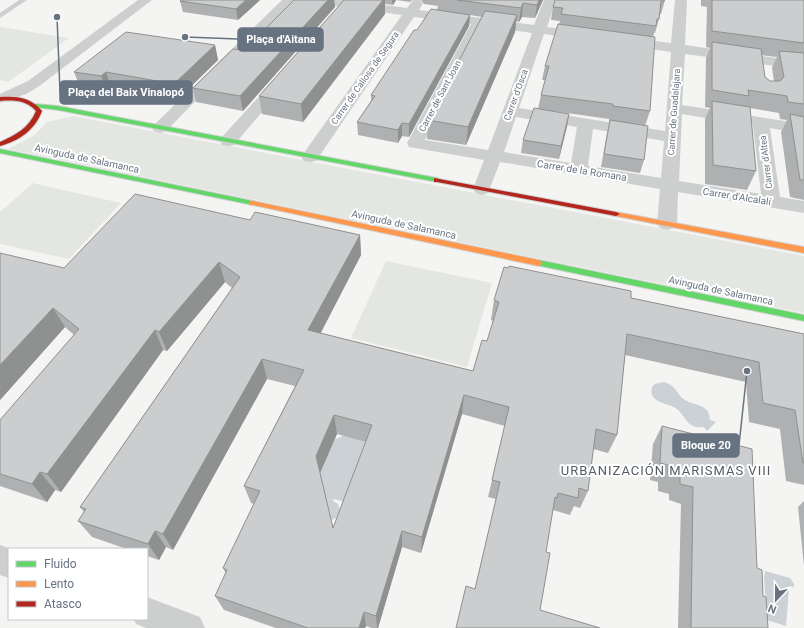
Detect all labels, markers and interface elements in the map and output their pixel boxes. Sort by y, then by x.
callout: Plaça d'Aitana [238,28,323,51]
street label: Carrer de Callosa de Segura [329,30,401,126]
text: Plaça d'Aitana [246,33,316,46]
street label: Carrer de Sant Joan [417,59,463,133]
street label: Carrer d'Osca [502,68,530,122]
street label: Carrer de Guadalajara [666,68,682,156]
callout: Plaça del Baix Vinalopó [60,81,192,104]
text: Plaça del Baix Vinalopó [68,86,184,99]
street label: Carrer d'Altea [758,135,774,189]
street label: Avinguda de Salamanca [33,142,140,175]
street label: Carrer de la Romana [536,158,628,183]
street label: Carrer d'Alcalalí [702,186,772,207]
street label: Avinguda de Salamanca [350,208,457,241]
street label: Avinguda de Salamanca [667,274,774,307]
callout: Bloque 20 [673,434,739,457]
text: Bloque 20 [681,439,731,452]
district label: URBANIZACIÓN MARISMAS VIII [561,463,771,478]
legend [8,548,148,620]
text: Fluido [44,557,77,571]
text: Lento [44,577,74,591]
north arrow [756,580,796,620]
text: Atasco [44,597,82,611]
text: N [766,601,778,616]

